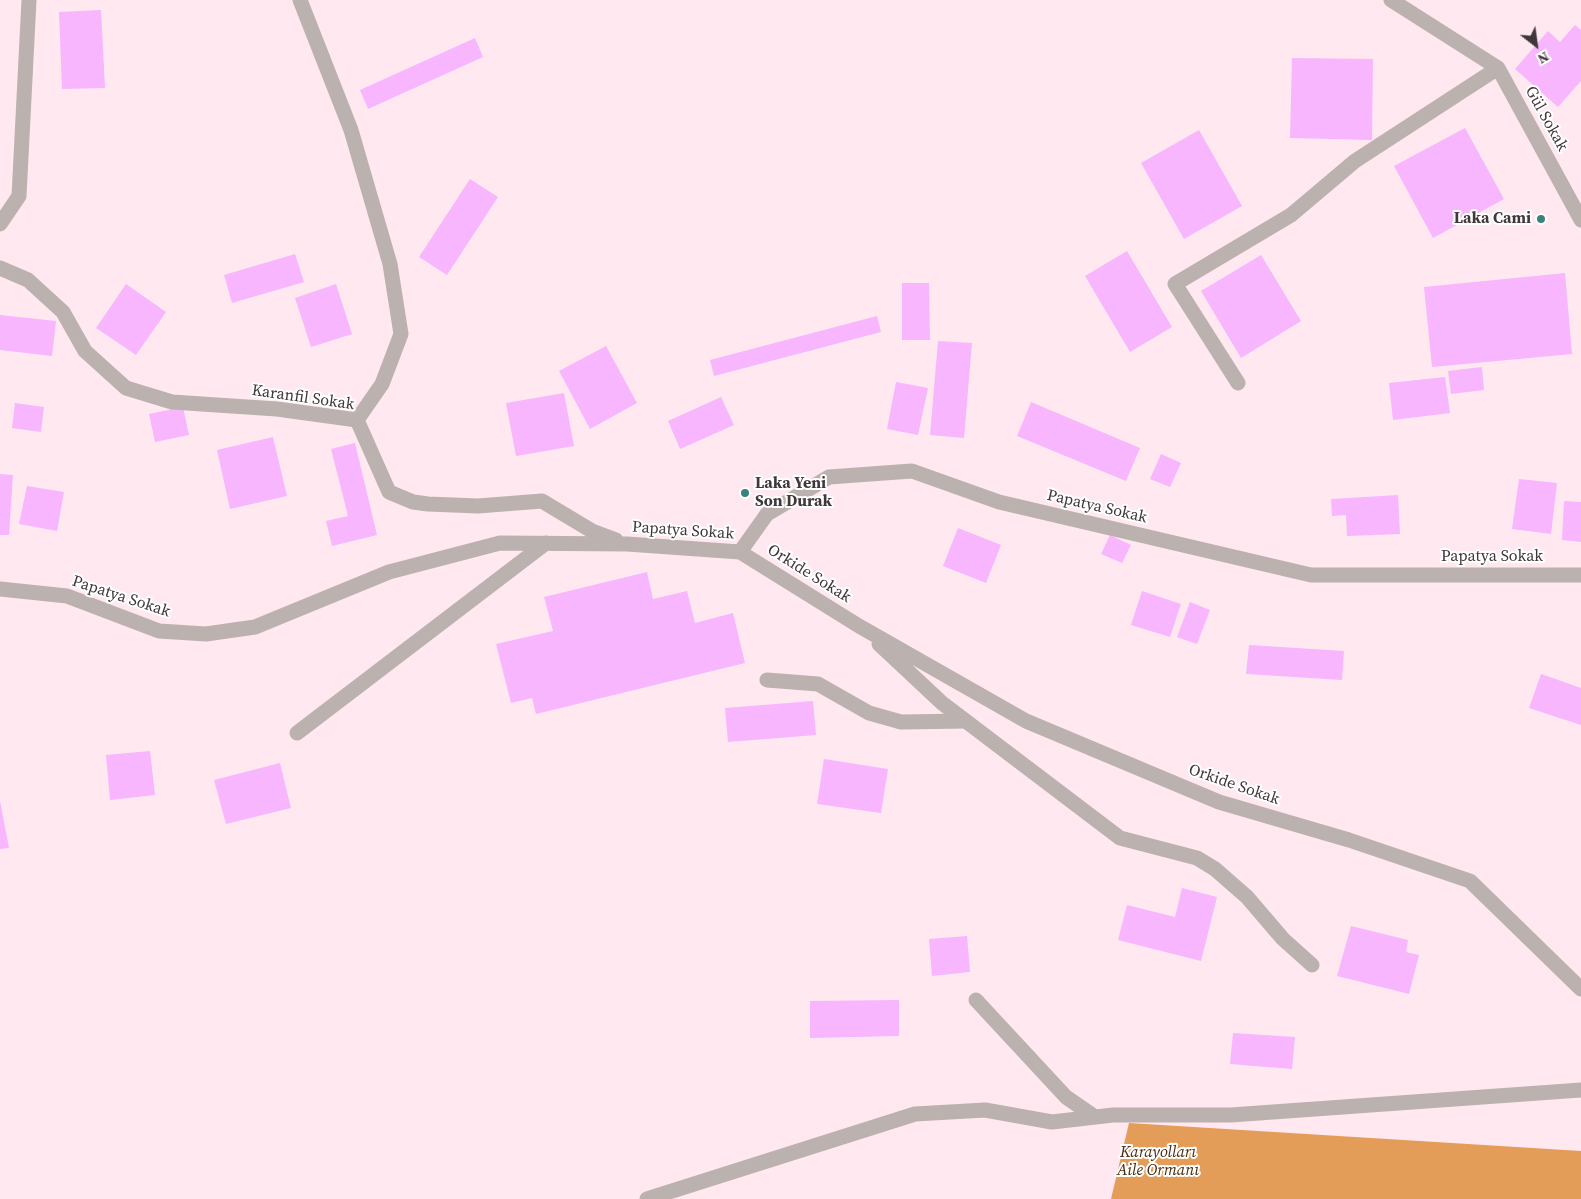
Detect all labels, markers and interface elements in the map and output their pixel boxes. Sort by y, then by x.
north arrow [1511,20,1561,70]
text: N [1534,47,1553,69]
street label: Gül Sokak [1520,83,1572,155]
place label: Laka Cami [1454,209,1531,229]
marker: Laka Cami [1535,213,1547,225]
street label: Karanfil Sokak [250,381,356,415]
place label: Laka Yeni Son Durak [755,474,832,512]
street label: Papatya Sokak [1045,486,1149,528]
marker: Laka Yeni Son Durak [739,487,751,499]
street label: Papatya Sokak [631,518,735,544]
street label: Orkide Sokak [764,541,854,607]
street label: Papatya Sokak [1441,547,1543,567]
street label: Papatya Sokak [69,572,173,622]
street label: Orkide Sokak [1186,760,1282,810]
park label: Karayolları Aile Ormanı [1117,1143,1199,1181]

